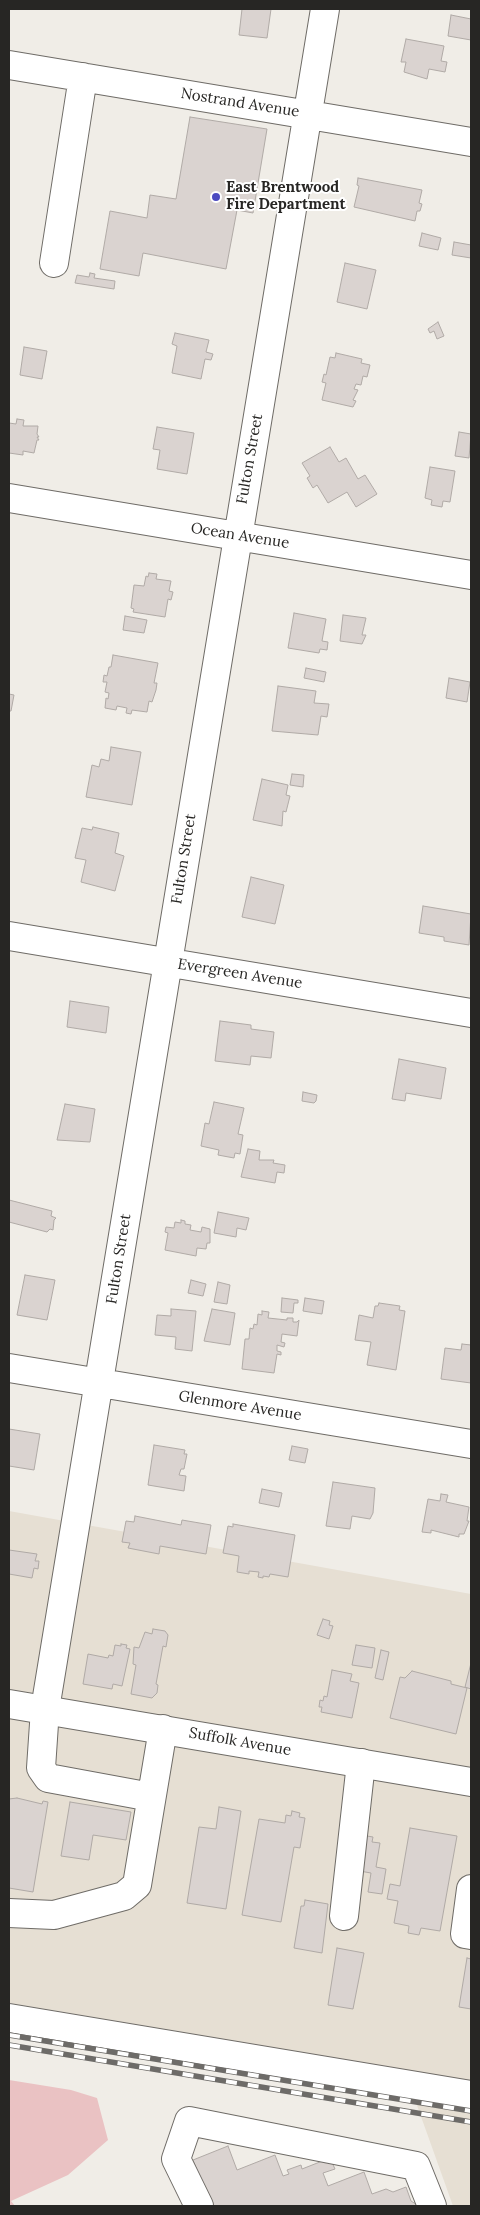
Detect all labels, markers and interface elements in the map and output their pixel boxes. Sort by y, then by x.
street label: Nostrand Avenue [179,85,301,121]
place label: East Brentwood Fire Department [226,179,346,214]
marker: East Brentwood Fire Department [210,191,222,203]
street label: Fulton Street [233,413,267,505]
street label: Ocean Avenue [189,519,291,553]
street label: Fulton Street [168,813,200,905]
street label: Evergreen Avenue [176,955,304,993]
street label: Fulton Street [103,1213,135,1305]
street label: Glenmore Avenue [177,1387,303,1425]
street label: Suffolk Avenue [188,1724,292,1760]

